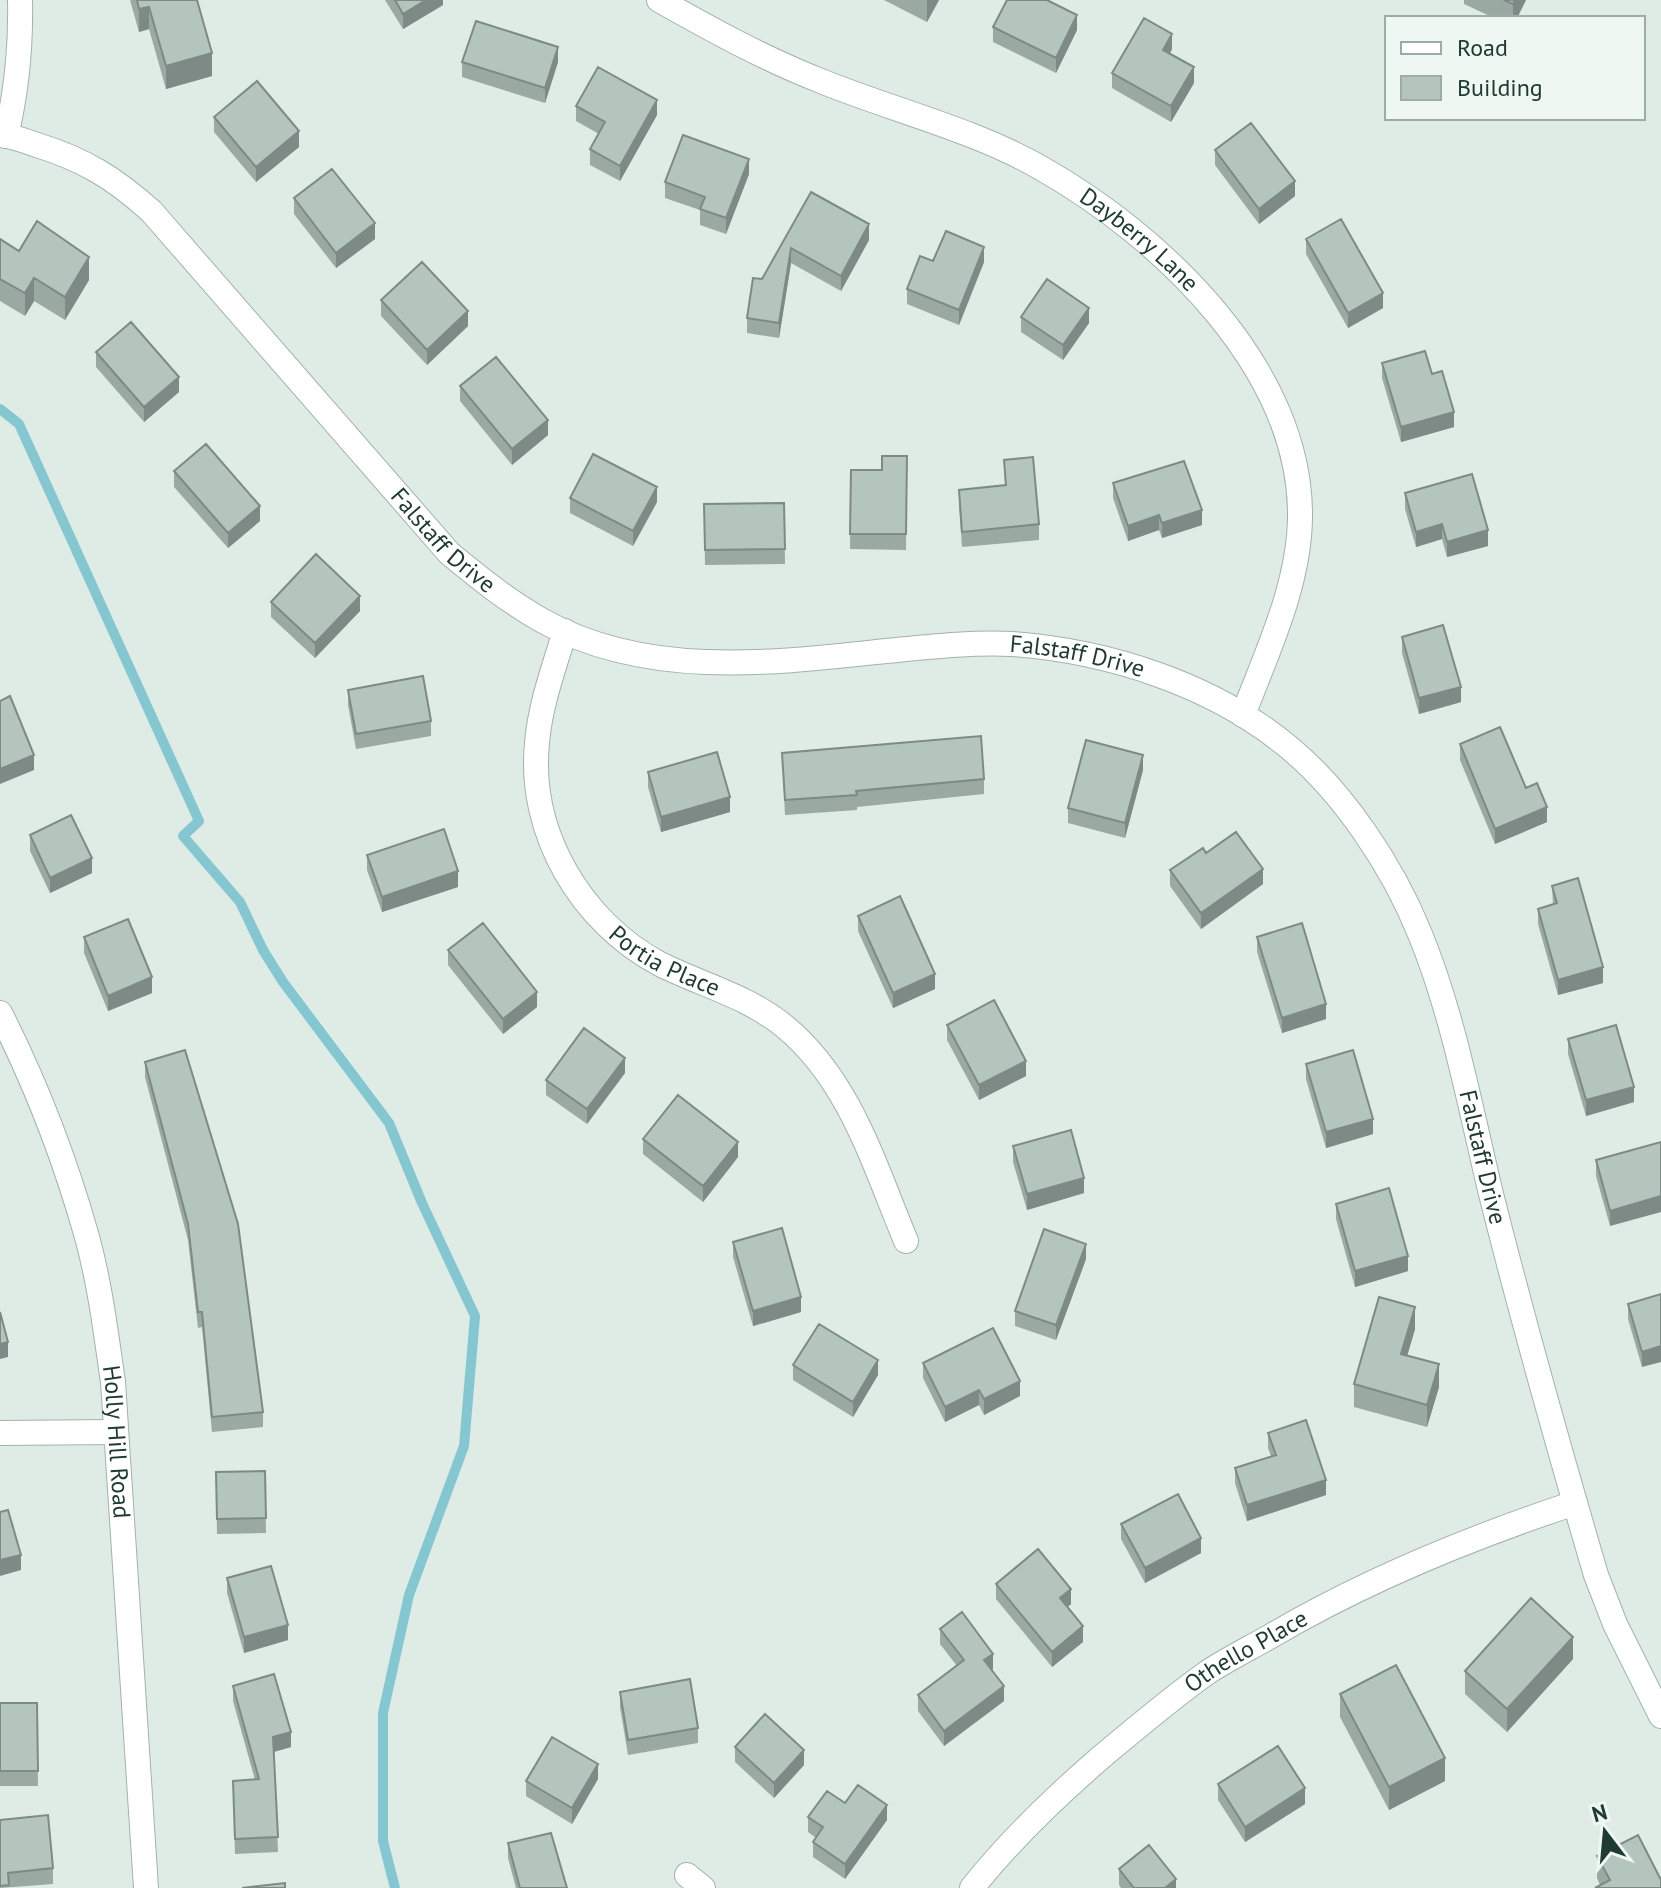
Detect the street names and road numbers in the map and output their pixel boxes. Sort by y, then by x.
street label: Dayberry Lane [1074,180,1206,298]
street label: Falstaff Drive [384,481,502,600]
street label: Falstaff Drive [1009,628,1149,684]
street label: Portia Place [603,918,725,1003]
street label: Falstaff Drive [1453,1087,1514,1228]
street label: Holly Hill Road [96,1363,138,1519]
street label: Othello Place [1178,1602,1313,1699]

